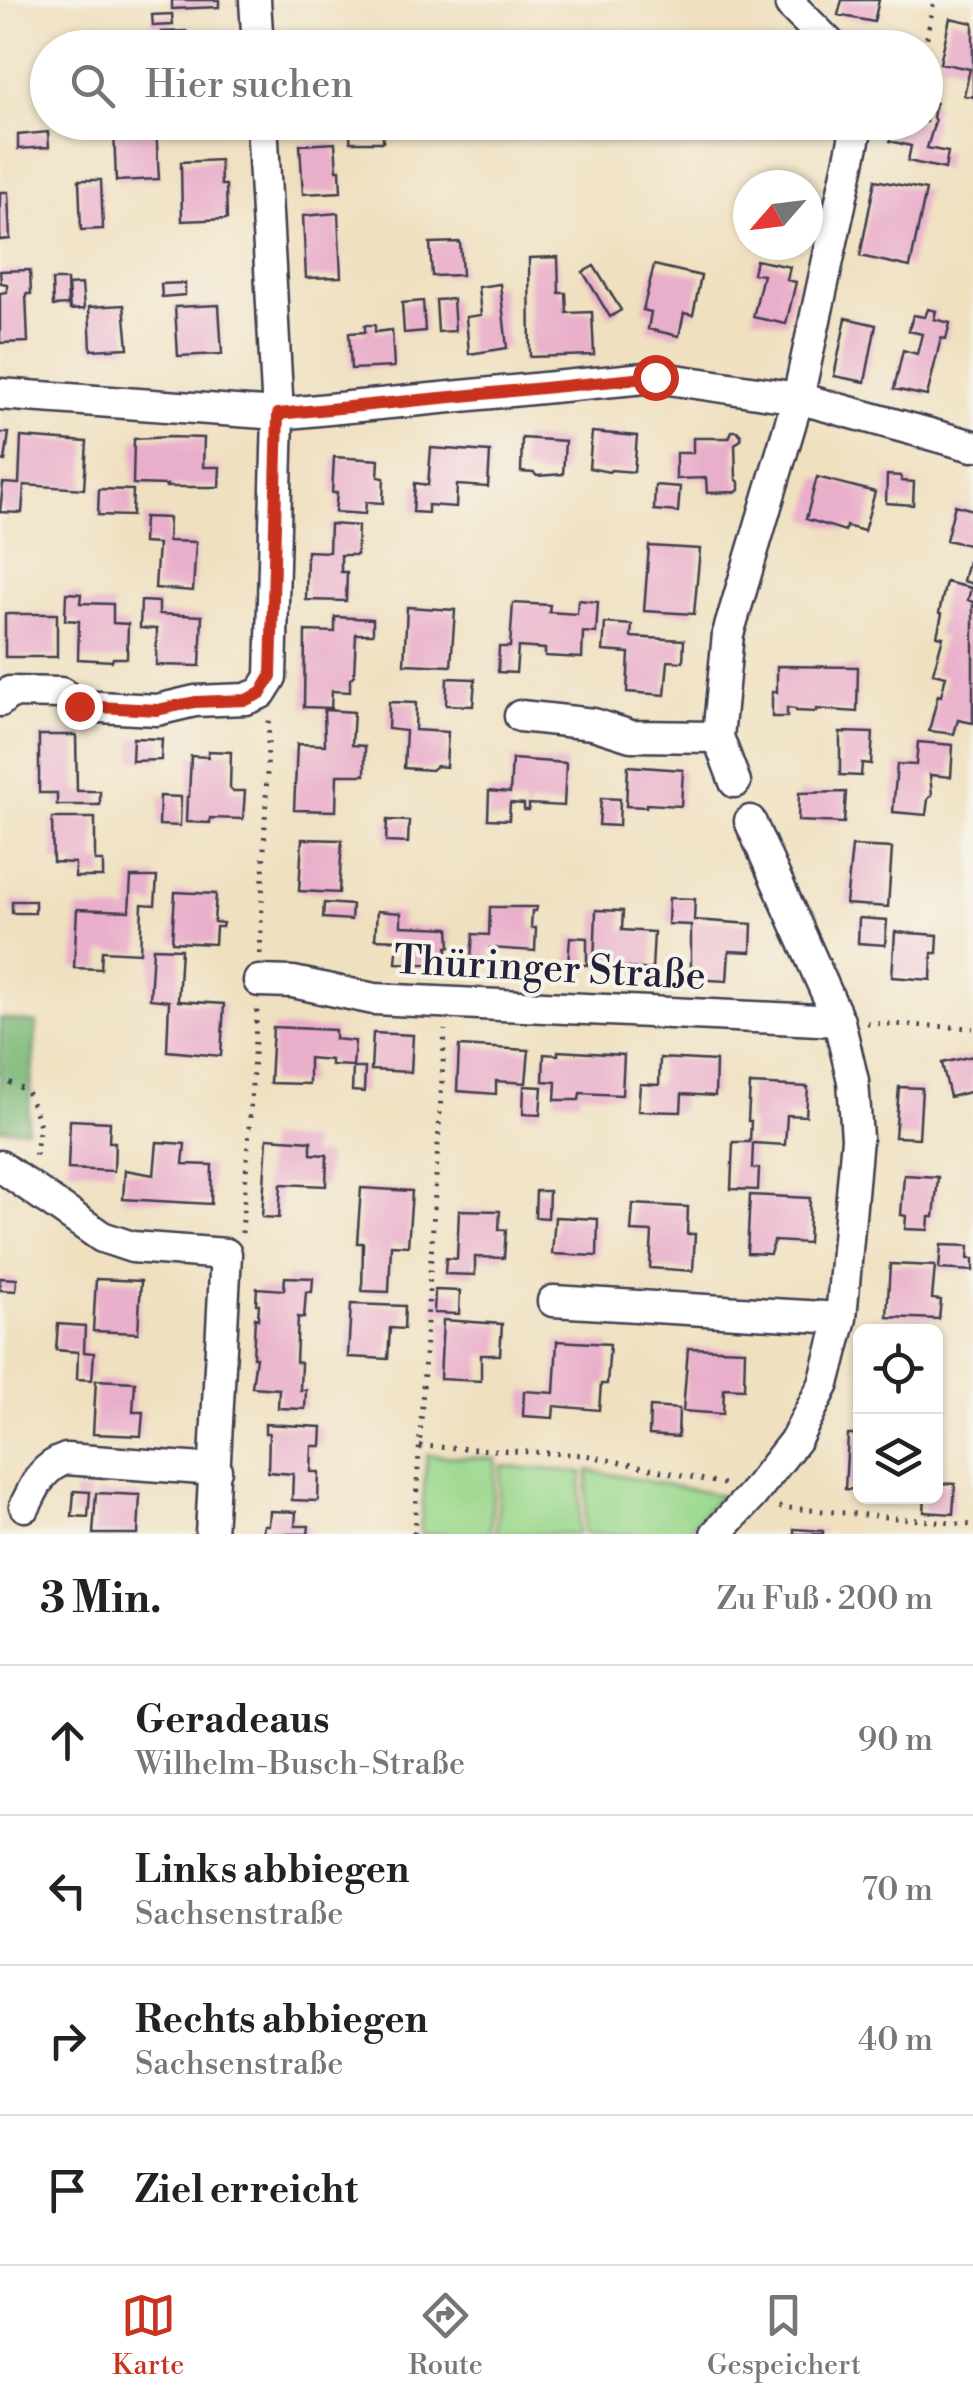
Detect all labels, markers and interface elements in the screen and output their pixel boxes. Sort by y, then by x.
search box [30,30,943,140]
icon: search [65,58,120,113]
text: Hier suchen [145,62,353,109]
north arrow [733,170,823,260]
route start [633,355,679,401]
route end [57,684,103,730]
street label: Thüringer Straße [393,936,707,1003]
map controls [853,1324,943,1504]
button: locate [853,1324,943,1414]
button: layers [853,1414,943,1504]
text: 3 Min. [40,1573,162,1626]
text: Zu Fuß · 200 m [717,1579,933,1619]
text: Geradeaus [135,1697,329,1744]
icon: ahead [40,1713,95,1768]
text: 90 m [858,1720,933,1760]
text: Wilhelm-Busch-Straße [135,1744,465,1784]
text: Links abbiegen [135,1847,409,1894]
icon: left [40,1863,95,1918]
text: 70 m [862,1870,933,1910]
text: Sachsenstraße [135,1894,343,1934]
text: Rechts abbiegen [135,1997,428,2044]
icon: right [40,2013,95,2068]
text: 40 m [858,2020,933,2060]
text: Sachsenstraße [135,2044,343,2084]
icon: arrive [40,2163,95,2218]
text: Ziel erreicht [135,2167,358,2214]
tab: Karte [112,2288,184,2383]
tab: Route [408,2288,483,2383]
tab: Gespeichert [707,2288,861,2383]

